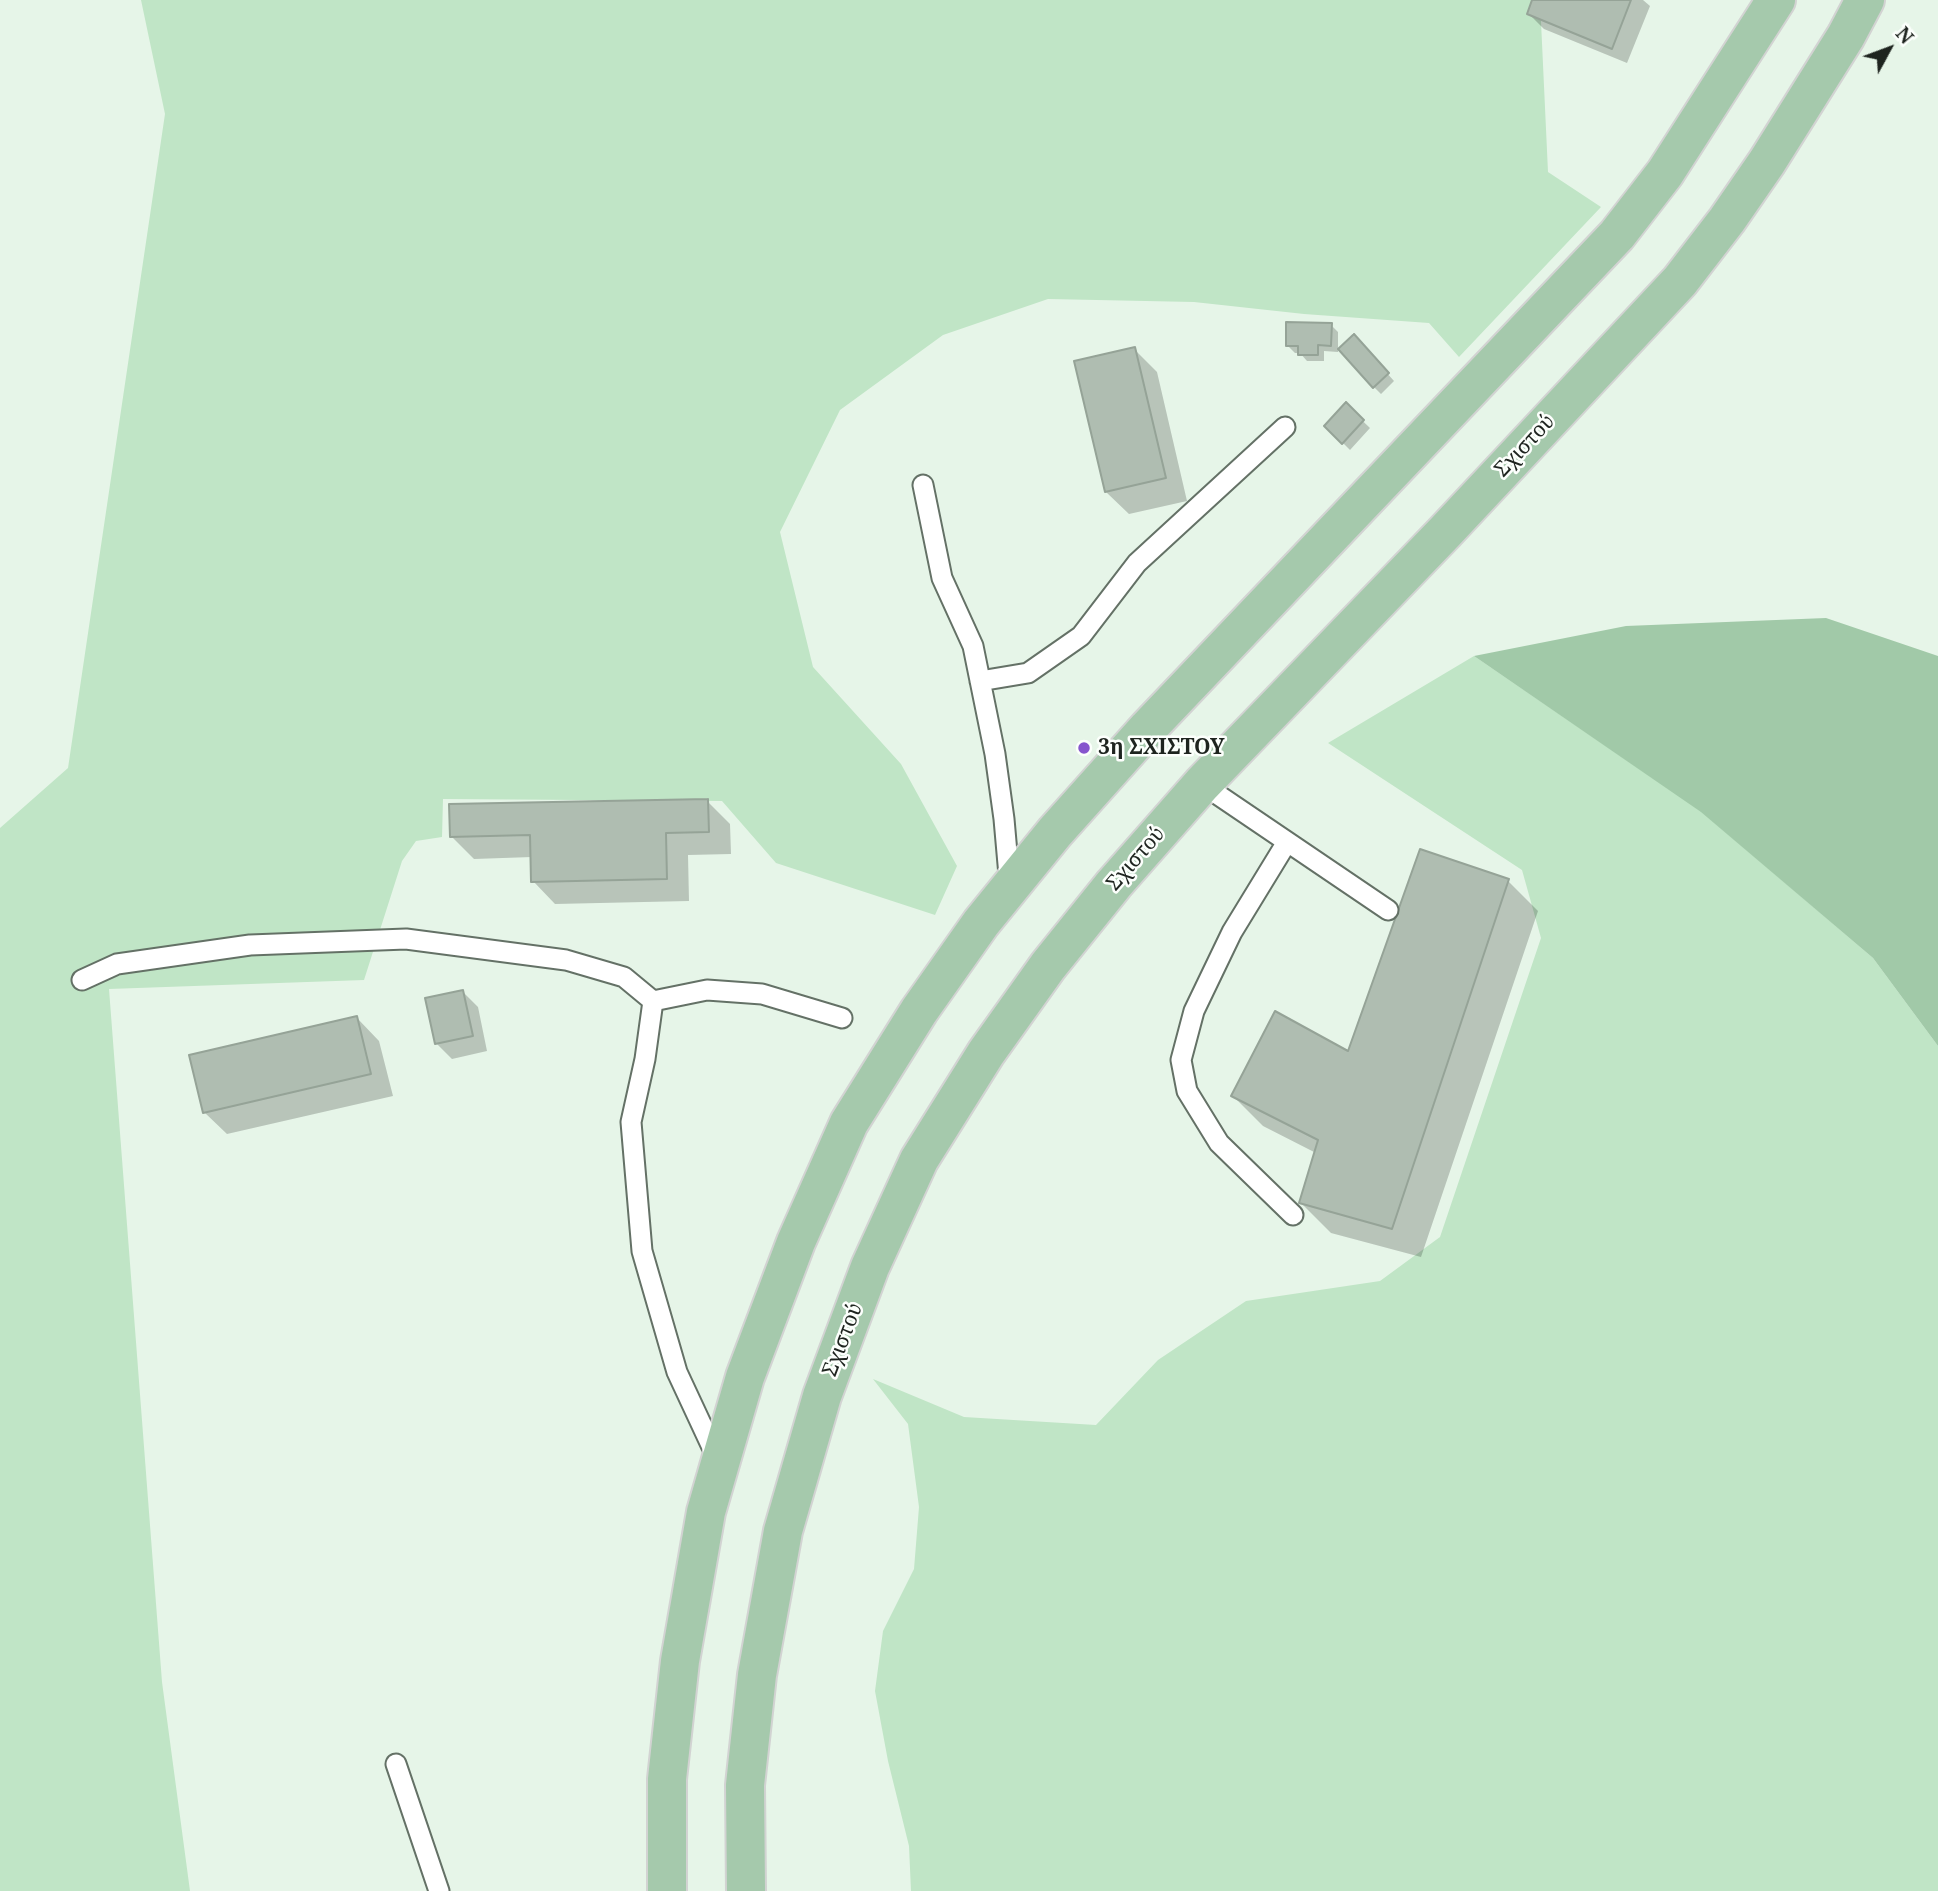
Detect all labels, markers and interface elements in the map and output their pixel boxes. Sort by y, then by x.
north arrow [1854,14,1924,84]
text: N [1890,21,1920,49]
street label: Σχιστού [1490,409,1560,483]
place label: 3η ΣΧΙΣΤΟΥ [1098,735,1225,761]
marker: 3η ΣΧΙΣΤΟΥ [1076,740,1092,756]
street label: Σχιστού [1101,822,1171,896]
street label: Σχιστού [818,1300,868,1380]

